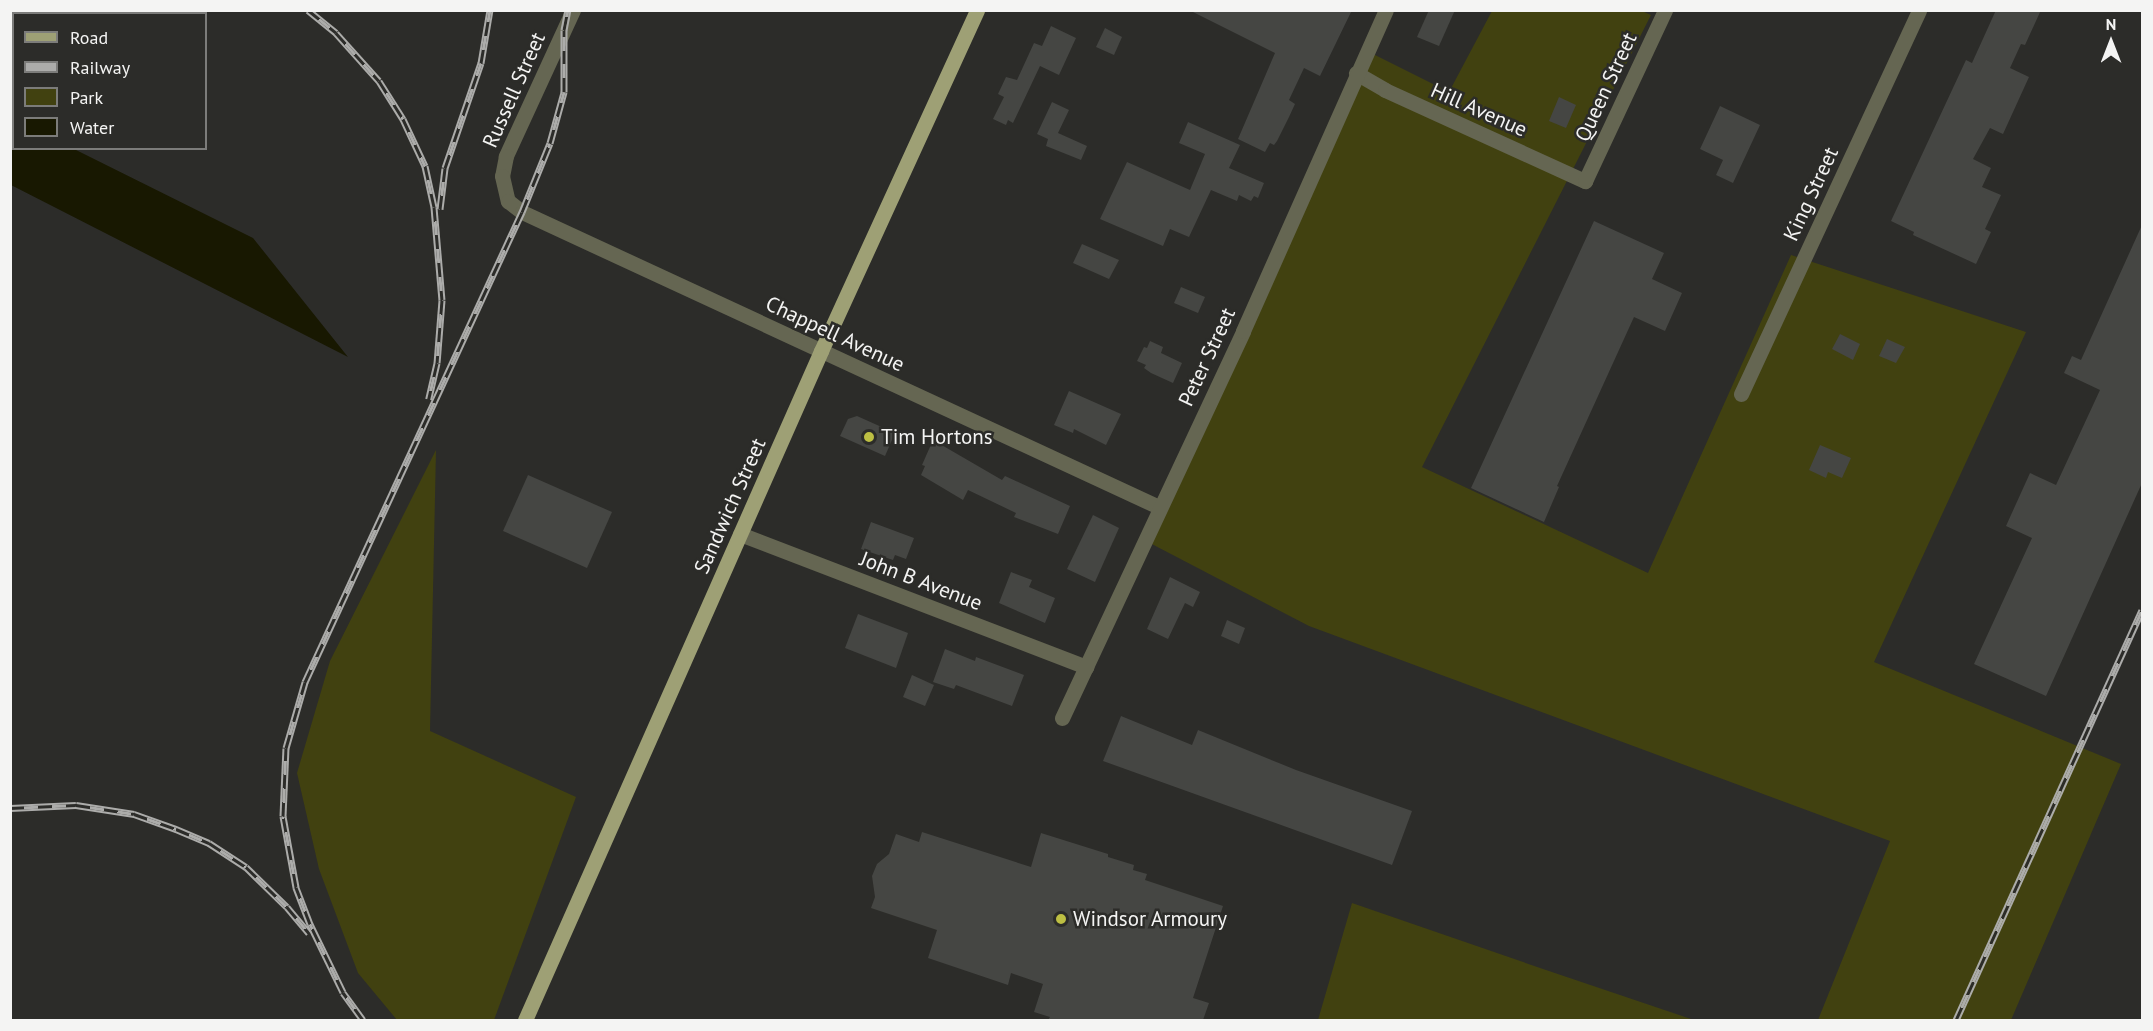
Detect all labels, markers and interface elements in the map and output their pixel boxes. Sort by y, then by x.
legend [12,12,207,150]
north arrow [2081,12,2141,72]
text: N [2106,14,2116,34]
text: Road [70,26,108,49]
street label: Russell Street [477,28,551,152]
street label: Queen Street [1570,28,1642,146]
text: Railway [70,56,130,79]
street label: Hill Avenue [1427,78,1531,142]
text: Park [70,86,103,109]
text: Water [70,116,114,139]
street label: King Street [1778,143,1844,245]
street label: Chappell Avenue [761,291,909,377]
street label: Peter Street [1173,304,1241,410]
place label: Tim Hortons [881,424,993,450]
marker: Tim Hortons [862,430,876,444]
street label: Sandwich Street [689,434,771,578]
street label: John B Avenue [856,546,986,616]
place label: Windsor Armoury [1073,906,1228,932]
marker: Windsor Armoury [1054,912,1068,926]

